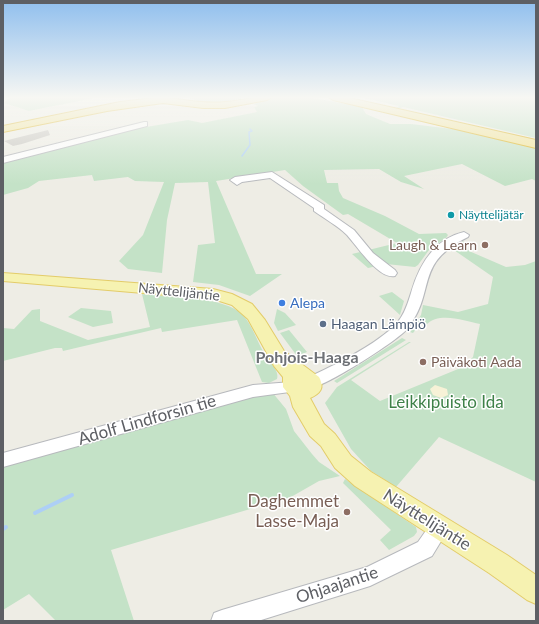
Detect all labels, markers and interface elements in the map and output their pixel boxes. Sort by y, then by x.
place label: Näyttelijätär [459,208,524,222]
marker: Näyttelijätär [446,210,456,220]
place label: Laugh & Learn [389,237,477,253]
marker: Laugh & Learn [480,240,490,250]
street label: Näyttelijäntie [137,279,221,305]
place label: Alepa [290,295,325,311]
marker: Alepa [277,298,287,308]
place label: Haagan Lämpiö [331,316,426,332]
marker: Haagan Lämpiö [318,319,328,329]
district label: Pohjois-Haaga [256,348,358,368]
place label: Päiväkoti Aada [431,354,521,370]
marker: Päiväkoti Aada [418,357,428,367]
street label: Adolf Lindforsin tie [76,391,218,449]
park label: Leikkipuisto Ida [388,393,504,413]
street label: Näyttelijäntie [379,485,475,555]
place label: Daghemmet Lasse-Maja [248,492,339,532]
marker: Daghemmet Lasse-Maja [342,507,352,517]
street label: Ohjaajantie [293,562,381,608]

